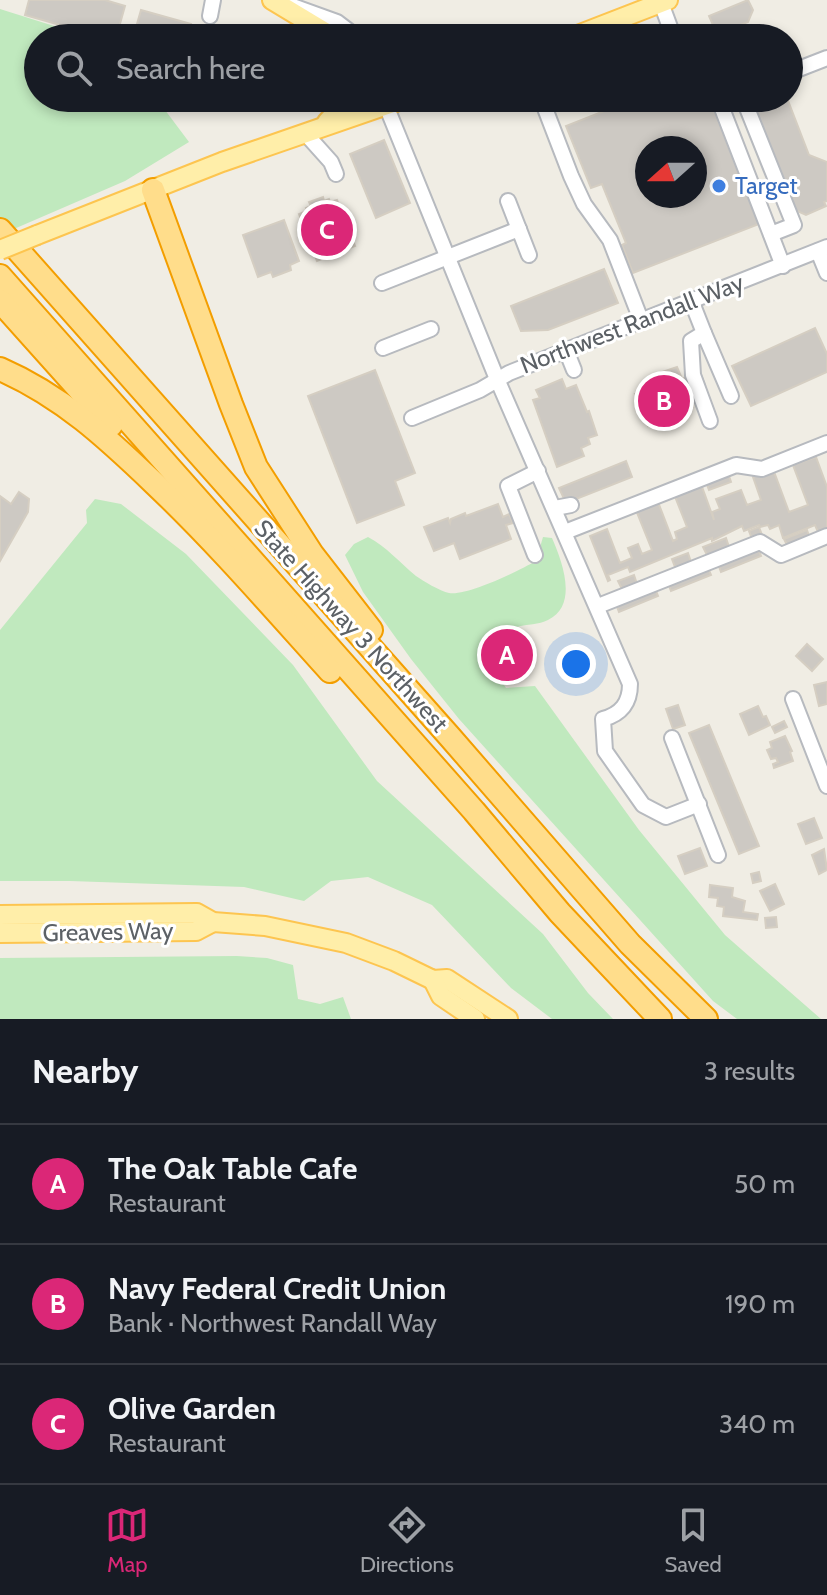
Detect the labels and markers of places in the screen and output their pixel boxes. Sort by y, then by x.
place label: Target [735,171,798,200]
marker: Target [710,177,728,195]
pin: C [301,200,353,260]
pin: B [638,371,690,431]
pin: A [481,625,533,685]

